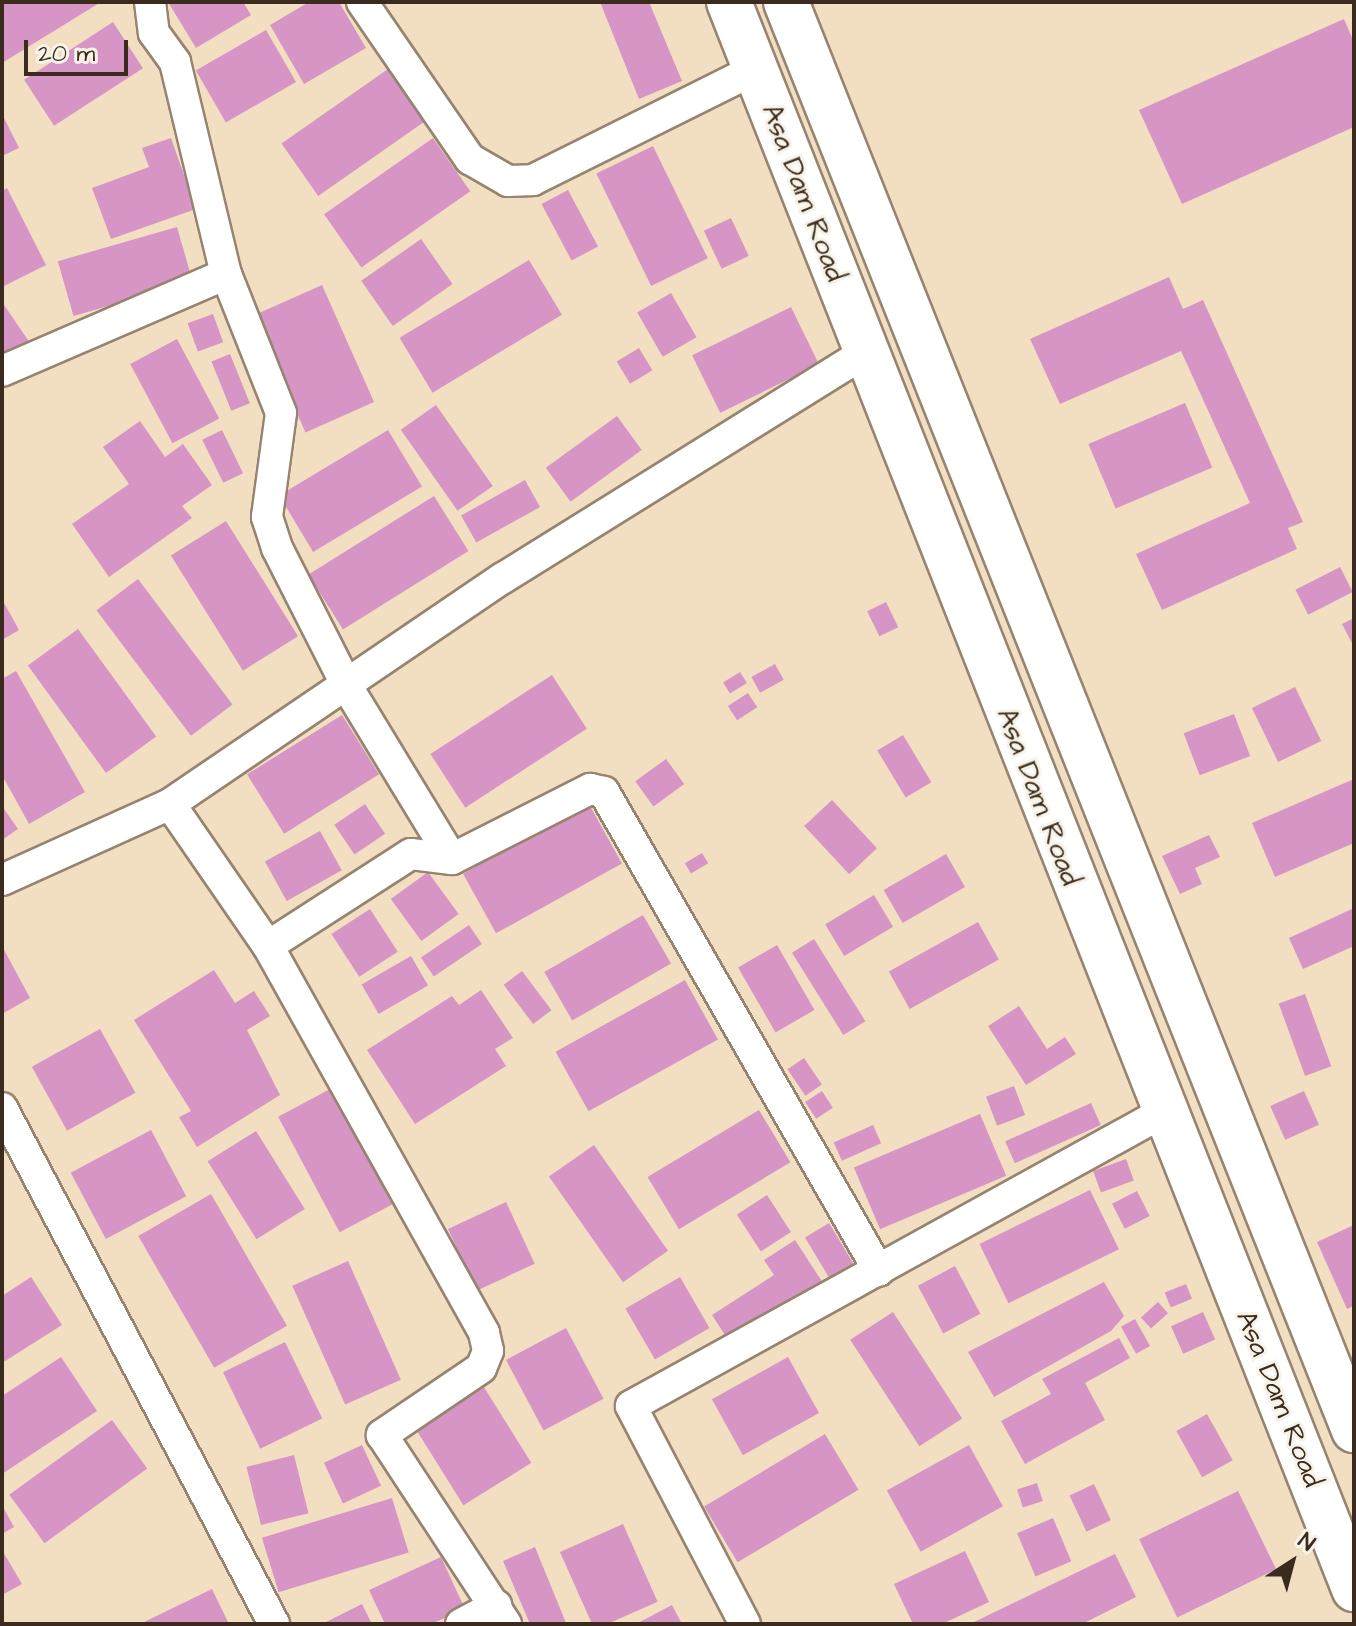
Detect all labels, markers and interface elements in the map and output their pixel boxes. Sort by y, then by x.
scale bar [28,24,132,74]
text: 20 m [38,37,95,71]
street label: Asa Dam Road [754,100,852,286]
street label: Asa Dam Road [989,704,1087,890]
street label: Asa Dam Road [1228,1306,1330,1492]
north arrow [1252,1522,1332,1602]
text: N [1292,1526,1321,1559]

